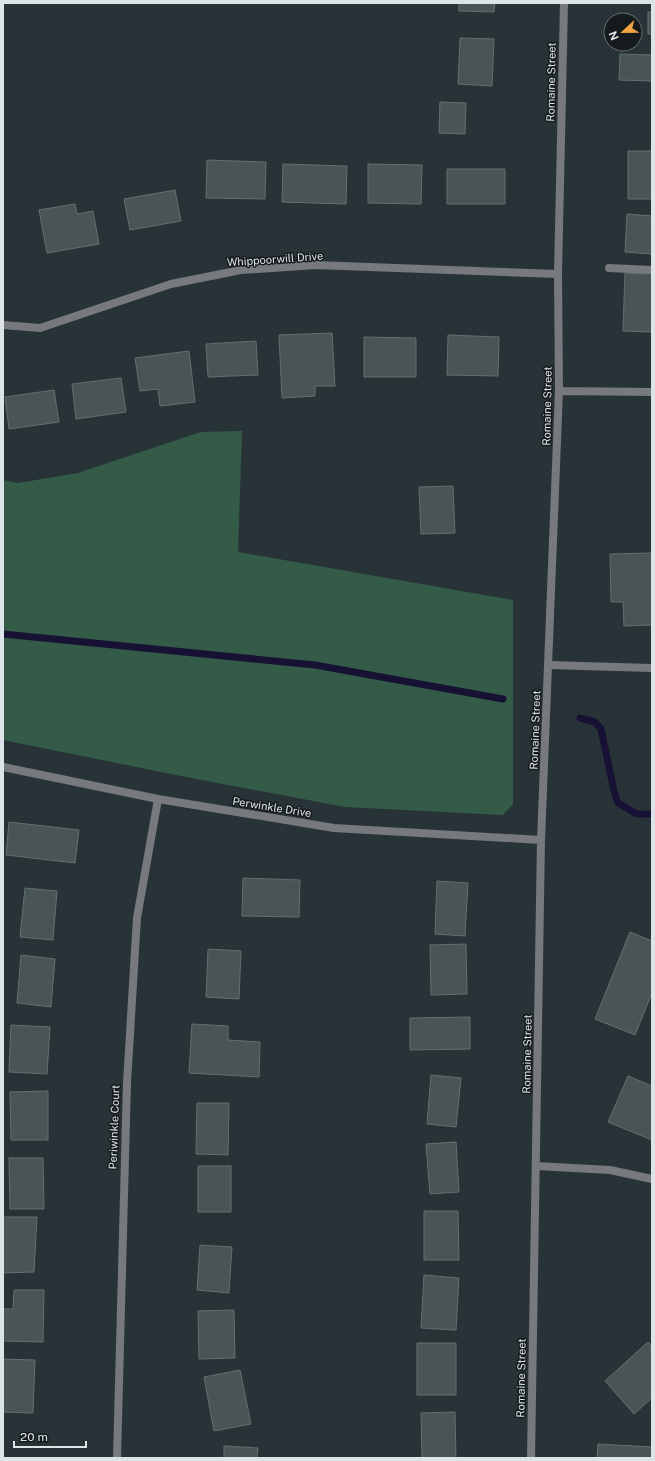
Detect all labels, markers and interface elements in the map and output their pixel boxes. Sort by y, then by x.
north arrow [603,12,643,52]
text: N [607,30,621,42]
street label: Romaine Street [544,42,558,122]
street label: Whippoorwill Drive [226,250,324,268]
street label: Romaine Street [540,366,554,446]
street label: Romaine Street [528,690,542,770]
street label: Perwinkle Drive [232,795,312,819]
street label: Romaine Street [520,1014,534,1094]
street label: Periwinkle Court [107,1085,121,1169]
street label: Romaine Street [514,1338,528,1418]
scale bar [14,1423,86,1449]
text: 20 m [20,1430,48,1444]

